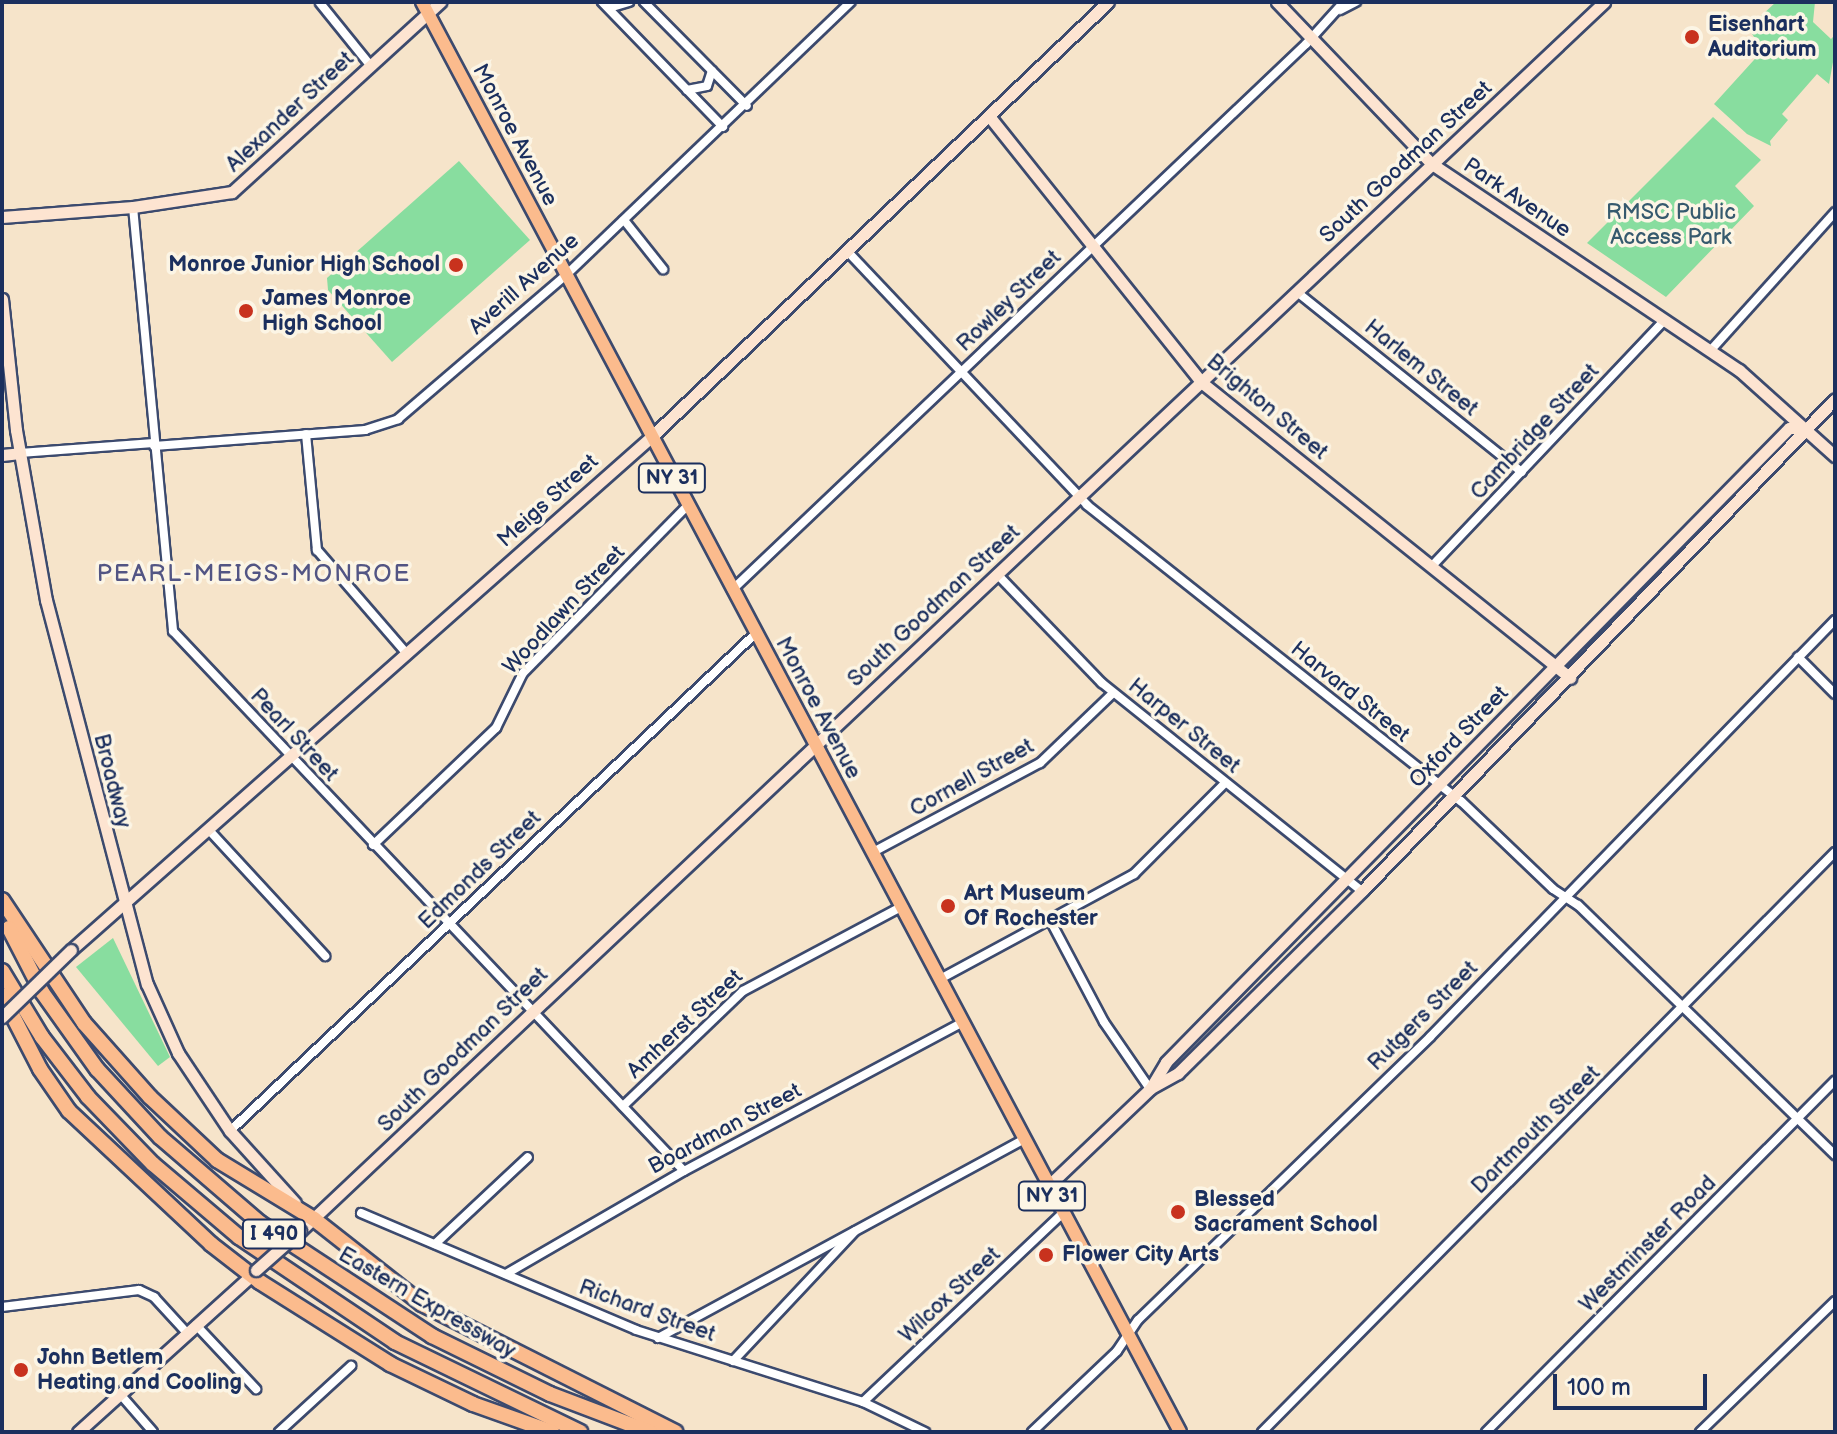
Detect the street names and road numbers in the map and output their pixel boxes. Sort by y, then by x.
street label: Alexander Street [221,46,359,178]
street label: Monroe Avenue [467,60,563,210]
street label: South Goodman Street [1314,75,1498,249]
street label: Park Avenue [1458,152,1576,244]
street label: Averill Avenue [464,228,584,340]
street label: Rowley Street [951,244,1067,358]
street label: Harlem Street [1359,314,1483,422]
street label: Brighton Street [1201,349,1333,465]
street label: Cambridge Street [1465,358,1605,506]
street label: Meigs Street [492,449,604,553]
road number: NY 31 [636,462,708,494]
street label: South Goodman Street [842,519,1026,693]
street label: Woodlawn Street [497,540,631,680]
street label: Monroe Avenue [770,633,866,783]
street label: Harvard Street [1285,636,1415,748]
street label: Harper Street [1123,673,1245,779]
street label: Oxford Street [1404,680,1514,794]
street label: Pearl Street [244,683,344,787]
street label: Broadway [88,731,136,831]
street label: Cornell Street [905,733,1039,823]
street label: Edmonds Street [413,805,547,935]
street label: Rutgers Street [1362,955,1484,1077]
street label: South Goodman Street [372,962,554,1138]
street label: Amherst Street [622,964,748,1084]
street label: Dartmouth Street [1466,1060,1606,1200]
street label: Boardman Street [644,1078,806,1180]
street label: Westminster Road [1574,1170,1722,1318]
road number: NY 31 [1016,1180,1088,1212]
road number: I 490 [240,1218,308,1250]
street label: Wilcox Street [894,1241,1006,1349]
street label: Eastern Expressway [334,1242,520,1364]
street label: Richard Street [575,1274,719,1348]

